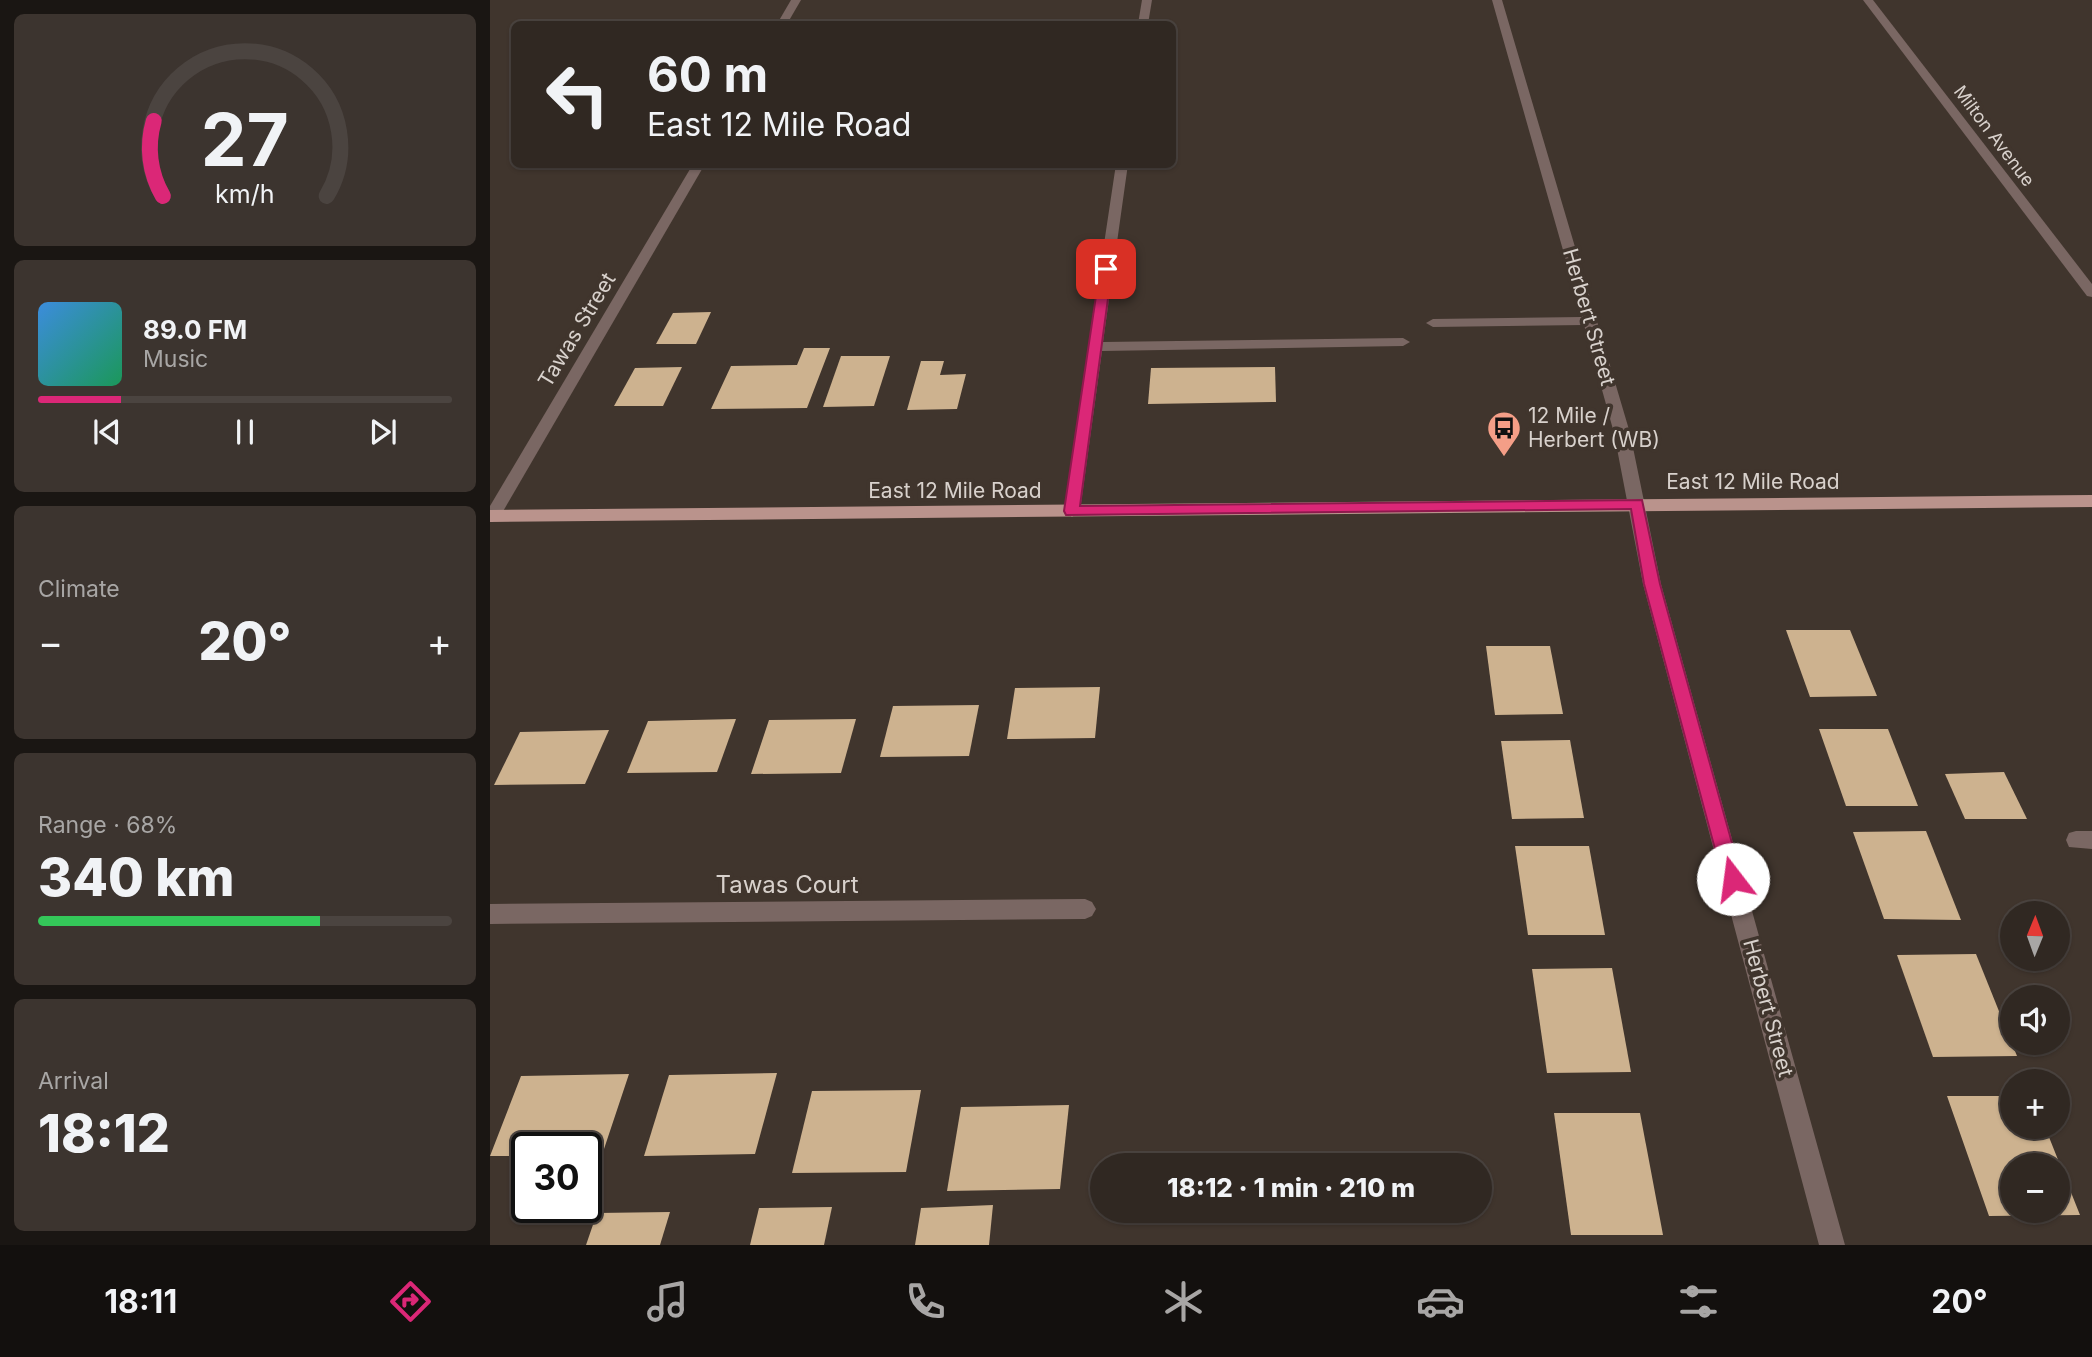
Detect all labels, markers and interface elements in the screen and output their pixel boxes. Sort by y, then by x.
text: 60 m [647,45,768,104]
icon: left [532,49,623,140]
street label: Milton Avenue [1950,81,2039,190]
text: 27 [201,95,289,184]
text: East 12 Mile Road [647,105,911,144]
text: km/h [215,179,275,209]
pin [1076,239,1136,299]
street label: Herbert Street [1558,245,1621,388]
icon: arrive [1087,250,1125,288]
street label: Tawas Street [533,268,621,391]
text: 89.0 FM [143,314,247,345]
text: Music [143,345,208,373]
place label: 12 Mile / Herbert (WB) [1528,403,1660,452]
bus stop icon: 12 Mile / Herbert (WB) [1485,409,1523,458]
icon: previous [88,413,126,451]
icon: pause [226,413,264,451]
icon: next [364,413,402,451]
street label: East 12 Mile Road [1666,469,1840,494]
street label: East 12 Mile Road [868,478,1042,503]
text: Climate [38,575,120,603]
text: 20° [198,610,292,673]
text: − [38,619,63,665]
text: + [427,619,452,665]
text: Range · 68% [38,811,177,839]
position arrow [1696,842,1770,916]
text: 340 km [38,846,234,909]
street label: Tawas Court [715,870,859,899]
north arrow [2000,901,2070,971]
map controls [2000,901,2070,1223]
street label: Herbert Street [1738,936,1799,1080]
button: sound [2000,985,2070,1055]
text: Arrival [38,1067,109,1095]
button: + [2000,1069,2070,1139]
text: 18:12 [38,1102,170,1165]
speed limit sign: 30 [511,1132,602,1223]
button: − [2000,1153,2070,1223]
text: 18:12 · 1 min · 210 m [1167,1172,1415,1203]
icon: directions [386,1277,435,1326]
icon: music [643,1277,692,1326]
icon: phone [901,1277,950,1326]
icon: climate [1159,1277,1208,1326]
icon: car [1416,1277,1465,1326]
icon: filters [1674,1277,1723,1326]
text: 18:11 [104,1282,177,1321]
text: 20° [1931,1282,1988,1321]

